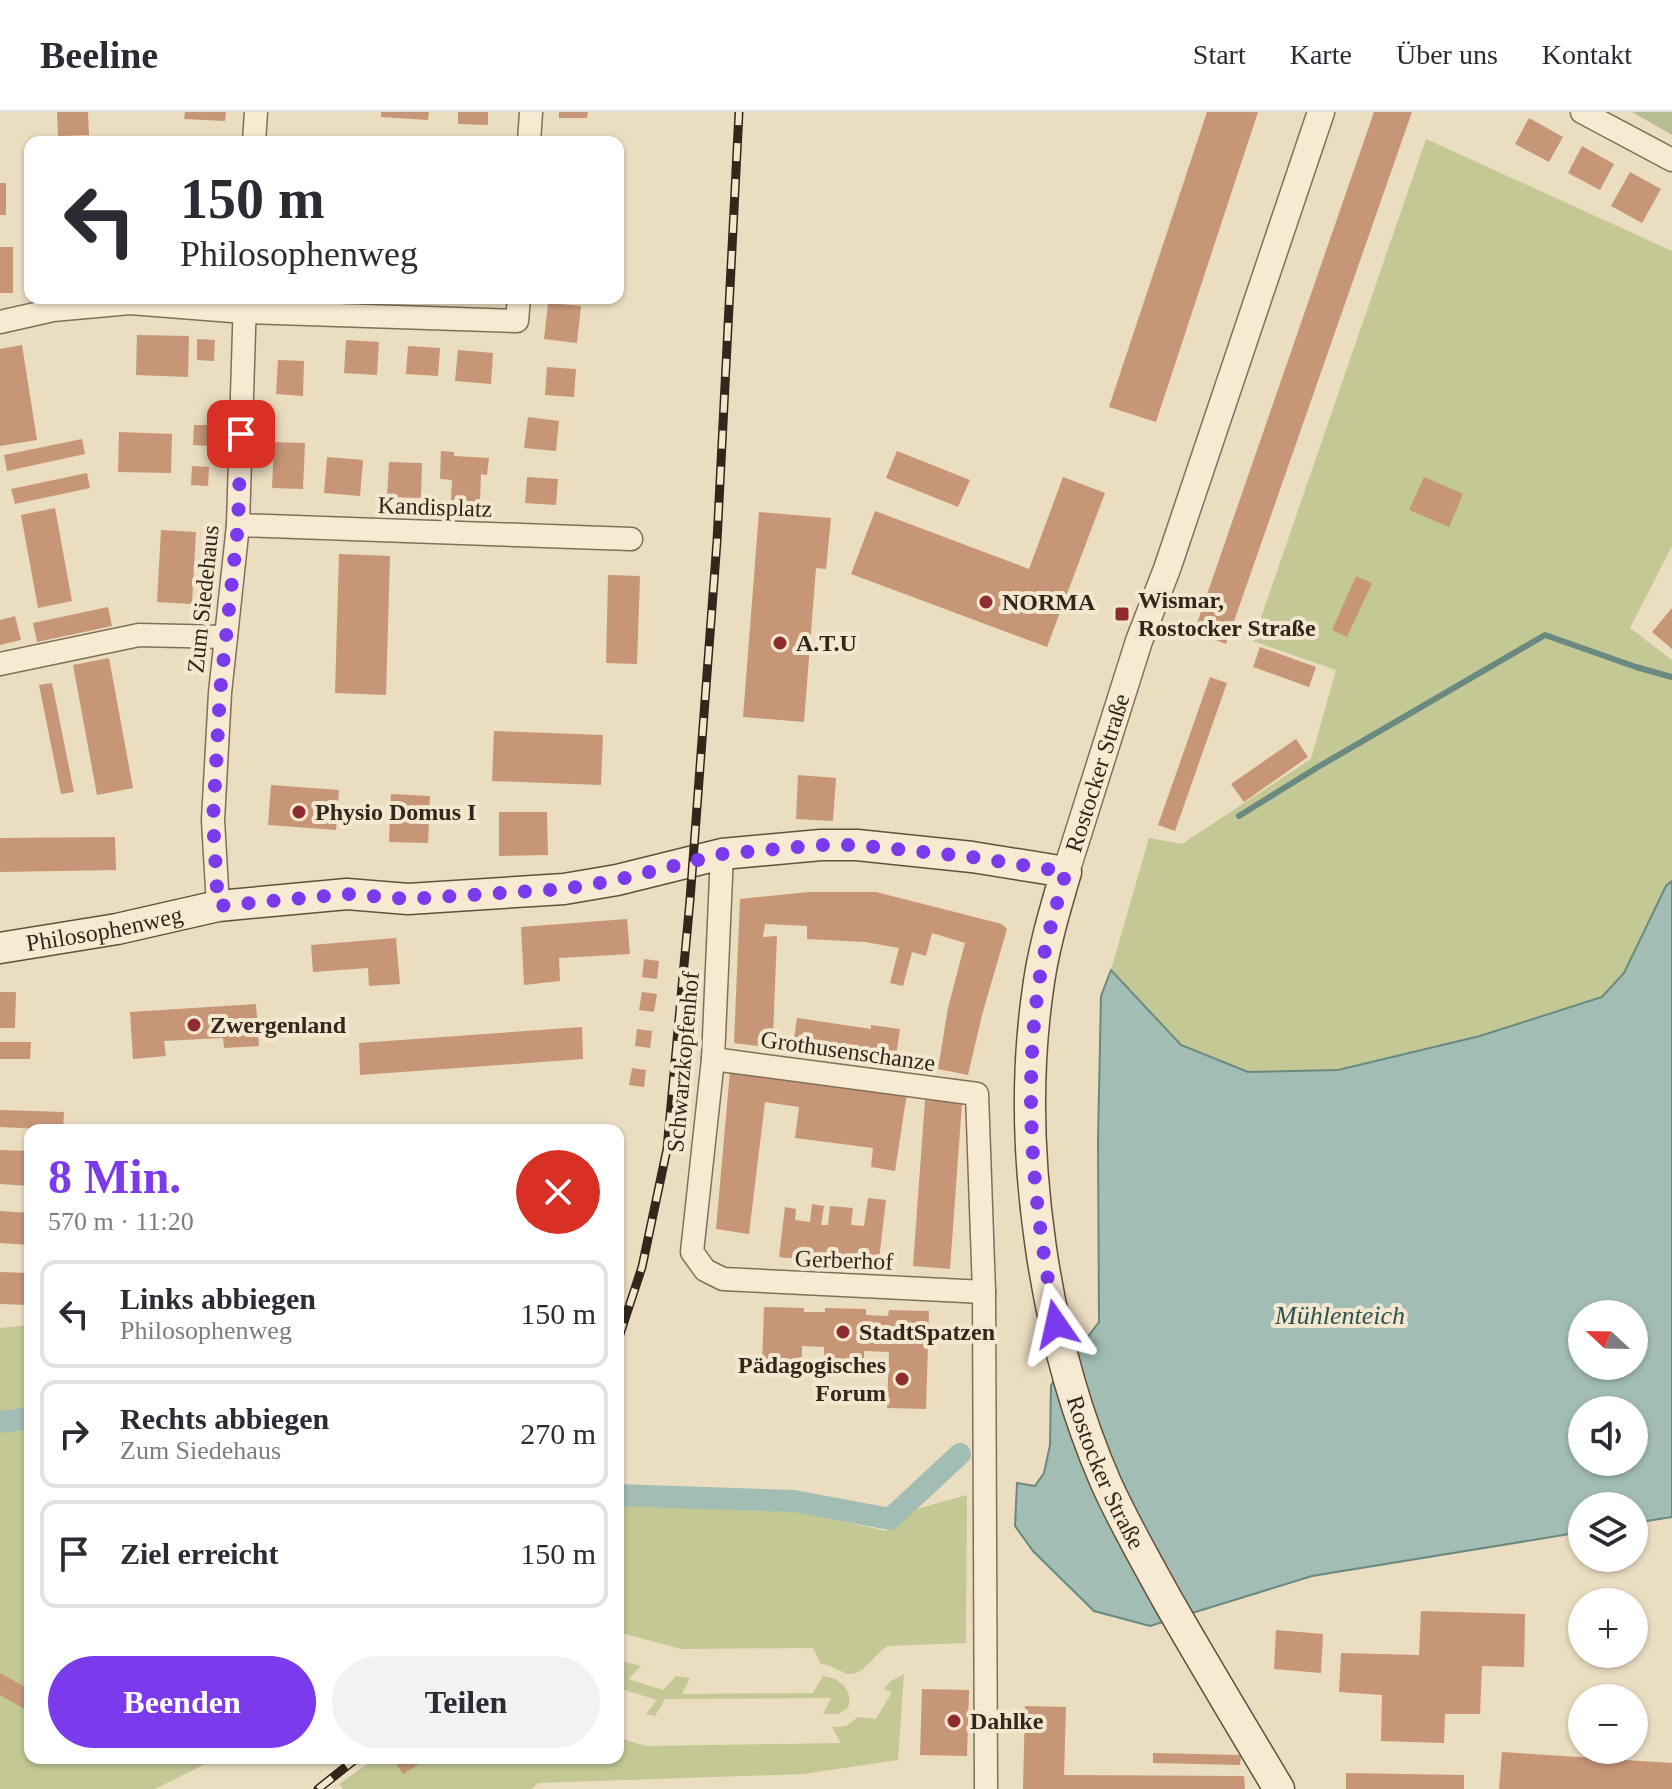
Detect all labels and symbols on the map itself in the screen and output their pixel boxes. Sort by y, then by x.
pin [207,400,275,468]
street label: Kandisplatz [377,492,493,522]
street label: Zum Siedehaus [182,524,224,674]
place label: Wismar, Rostocker Straße [1138,587,1316,641]
place label: NORMA [1002,589,1096,615]
marker: NORMA [977,593,995,611]
marker: Wismar, Rostocker Straße [1113,605,1131,623]
place label: A.T.U [796,630,857,656]
marker: A.T.U [771,634,789,652]
street label: Rostocker Straße [1060,690,1135,855]
place label: Physio Domus I [315,799,476,825]
marker: Physio Domus I [290,803,308,821]
street label: Philosophenweg [24,901,185,957]
street label: Schwarzkopfenhof [662,971,704,1153]
place label: Zwergenland [210,1012,347,1038]
marker: Zwergenland [185,1016,203,1034]
street label: Grothusenschanze [759,1026,937,1076]
street label: Gerberhof [794,1245,894,1275]
position arrow [1014,1282,1098,1366]
north arrow [1568,1300,1648,1380]
water label: Mühlenteich [1274,1301,1405,1330]
place label: StadtSpatzen [859,1319,995,1345]
marker: StadtSpatzen [834,1323,852,1341]
place label: Pädagogisches Forum [738,1352,886,1406]
marker: Pädagogisches Forum [893,1370,911,1388]
street label: Rostocker Straße [1062,1392,1150,1554]
place label: Dahlke [970,1708,1044,1734]
marker: Dahlke [945,1712,963,1730]

